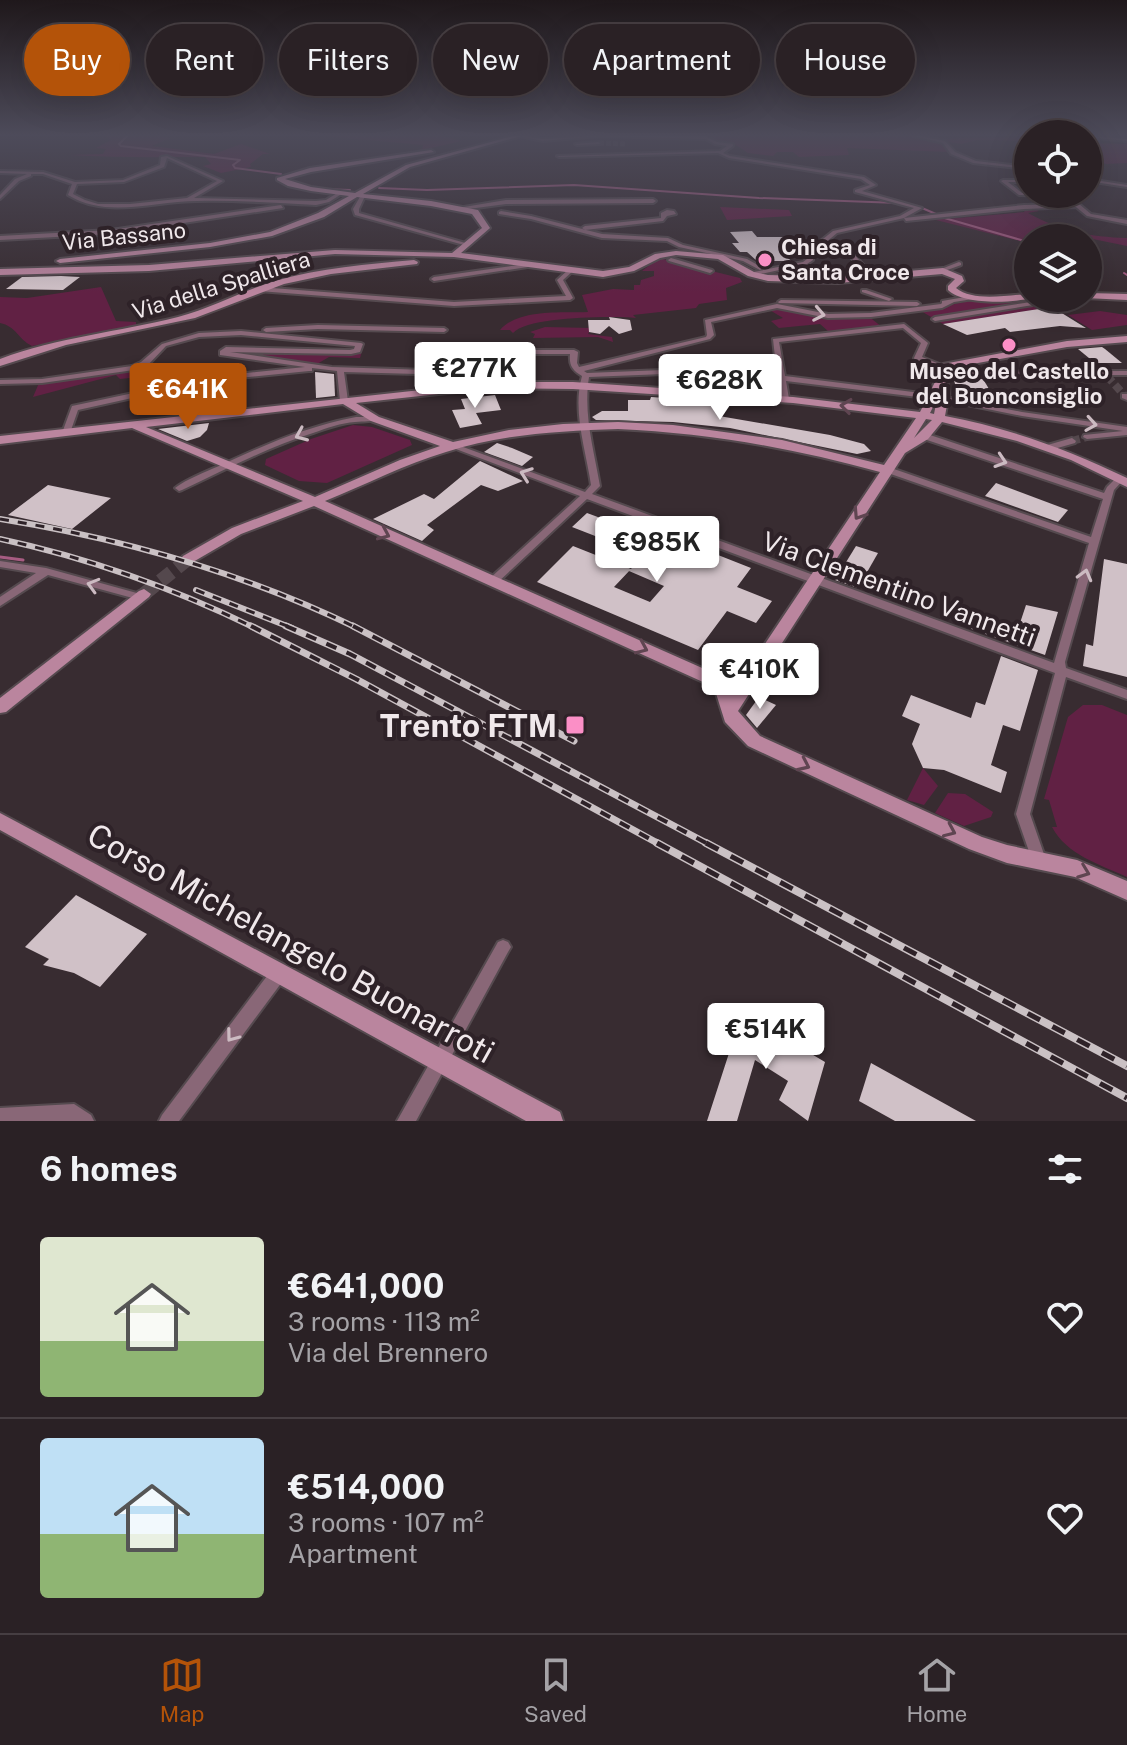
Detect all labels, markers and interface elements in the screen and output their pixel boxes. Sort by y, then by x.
chip: Buy [24,24,130,96]
chip: Rent [146,24,263,96]
chip: Filters [279,24,417,96]
chip: New [433,24,548,96]
chip: Apartment [564,24,760,96]
chip: House [776,24,915,96]
map controls [1014,120,1102,312]
button: locate [1014,120,1102,208]
street label: Via Bassano [61,217,187,255]
button: layers [1014,224,1102,312]
place label: Chiesa di Santa Croce [781,234,910,285]
street label: Via della Spalliera [129,246,313,324]
marker: Chiesa di Santa Croce [756,251,774,269]
one-way arrow [812,304,826,321]
marker: Museo del Castello del Buonconsiglio [1000,336,1018,354]
pin: €277K [419,342,531,410]
text: €277K [433,352,517,383]
pin: €628K [664,354,776,422]
place label: Museo del Castello del Buonconsiglio [909,358,1109,409]
pin: €641K [132,363,244,431]
text: €628K [677,364,763,395]
text: €641K [148,373,228,404]
one-way arrow [839,398,853,415]
one-way arrow [1085,415,1098,432]
one-way arrow [294,426,309,442]
one-way arrow [993,452,1007,468]
one-way arrow [520,467,534,484]
one-way arrow [854,505,869,520]
pin: €985K [601,516,713,584]
one-way arrow [376,524,390,540]
street label: Via Clementino Vannetti [758,525,1040,653]
text: €985K [613,526,701,557]
one-way arrow [1075,569,1092,583]
one-way arrow [86,577,100,594]
one-way arrow [634,639,649,655]
pin: €410K [704,643,816,711]
text: €410K [720,653,800,684]
place label: Trento FTM [380,707,557,744]
marker: Trento FTM [564,714,586,736]
one-way arrow [796,755,811,771]
street label: Corso Michelangelo Buonarroti [81,816,501,1070]
one-way arrow [942,821,956,837]
one-way arrow [1076,862,1090,879]
pin: €514K [710,1003,822,1071]
text: €514K [725,1013,807,1044]
one-way arrow [227,1027,242,1041]
icon: filters [1043,1147,1087,1191]
text: 6 homes [40,1149,178,1189]
text: €641,000 [288,1266,444,1306]
icon: home [104,1269,200,1365]
icon: heart [1043,1295,1087,1339]
text: 3 rooms · 113 m² [288,1306,480,1337]
text: Via del Brennero [288,1337,488,1368]
text: €514,000 [288,1467,445,1507]
icon: home [104,1470,200,1566]
icon: heart [1043,1496,1087,1540]
text: 3 rooms · 107 m² [288,1507,484,1538]
text: Apartment [288,1538,418,1569]
tab: Map [160,1653,204,1727]
tab: Saved [524,1653,587,1727]
tab: Home [907,1653,967,1727]

